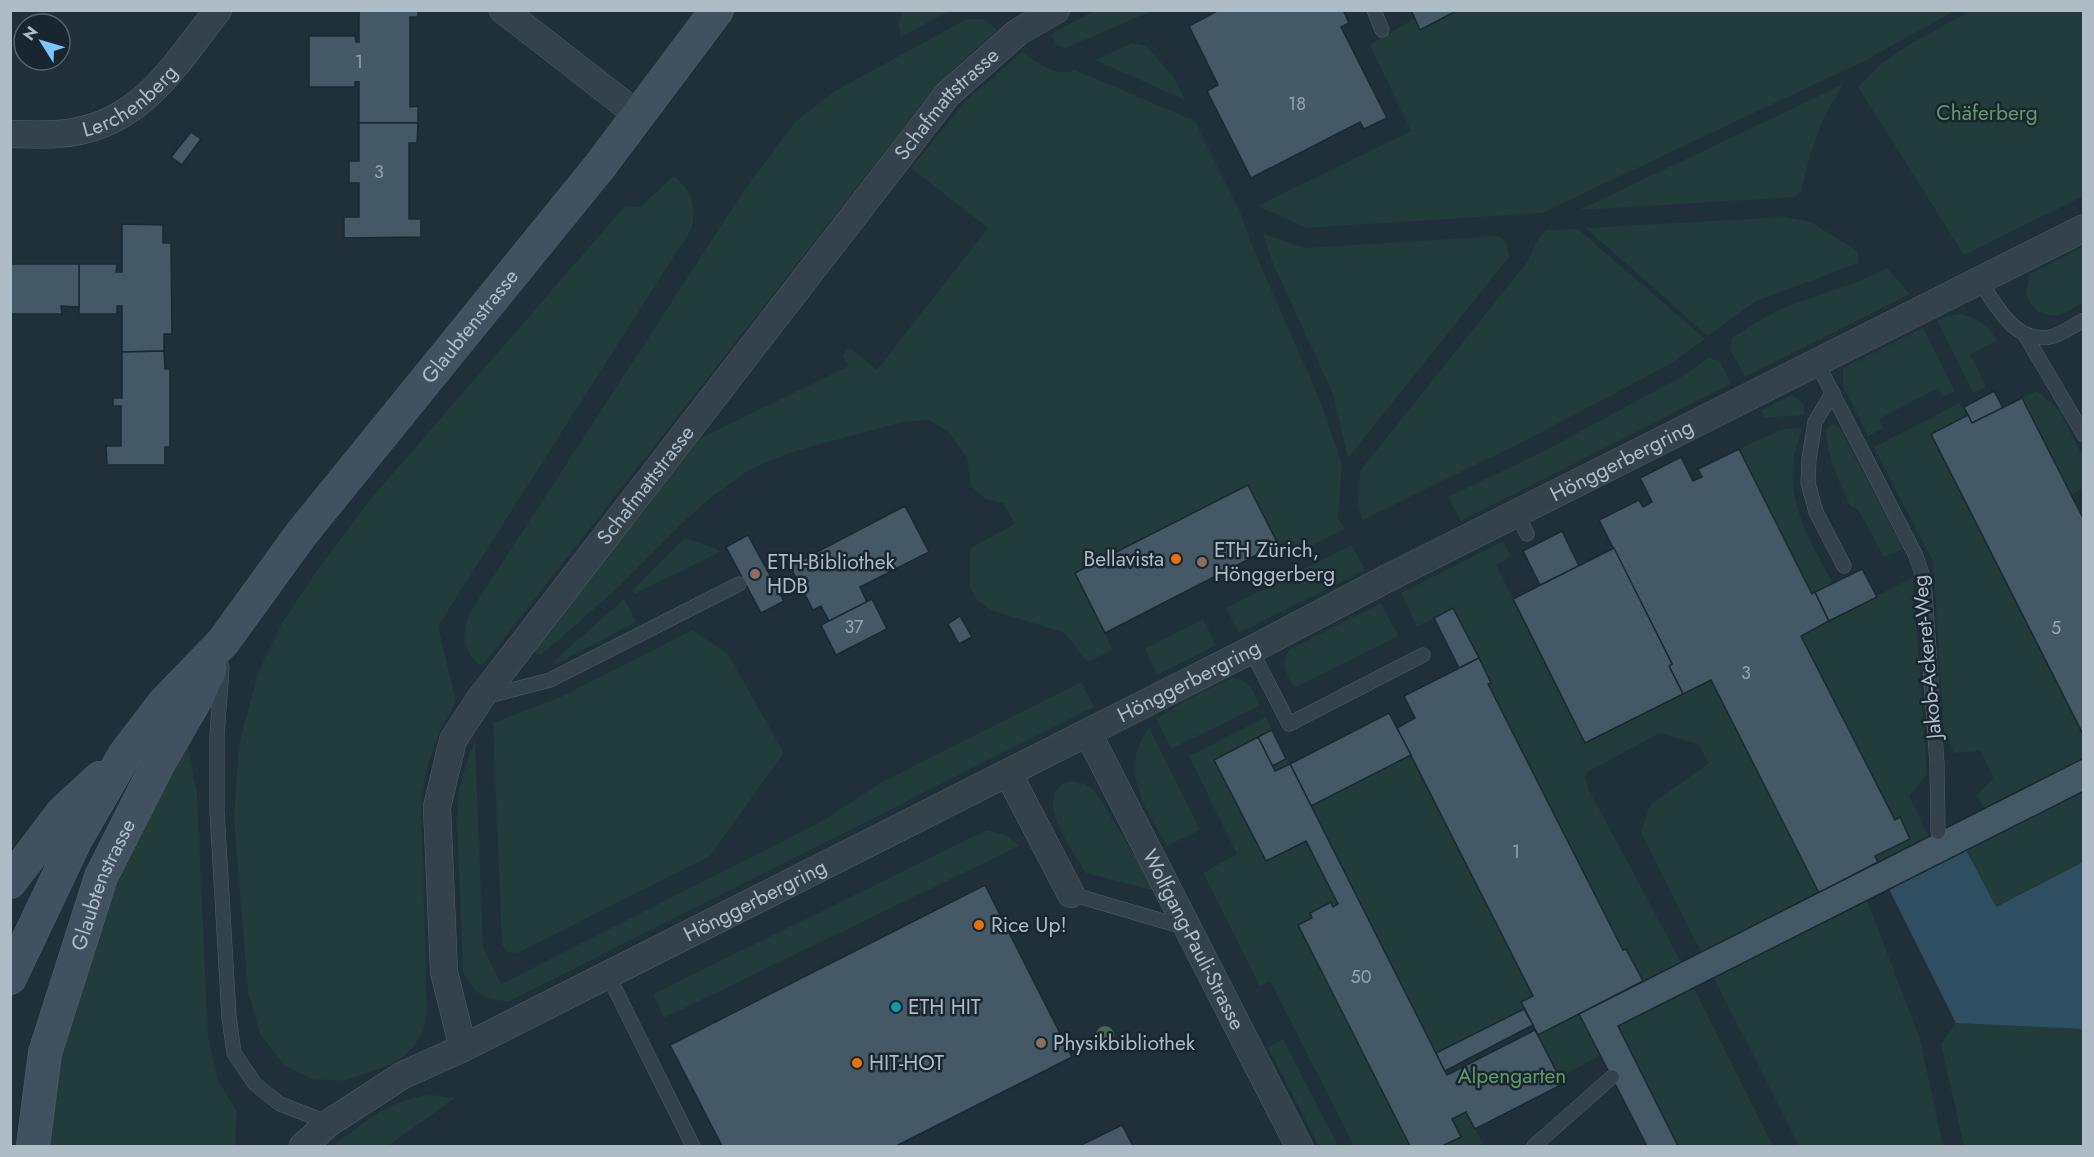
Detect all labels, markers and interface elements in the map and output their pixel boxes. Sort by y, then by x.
north arrow [12,12,72,72]
text: N [17,21,43,45]
street label: Schafmattstrasse [887,40,1006,167]
house number: 1 [355,49,363,75]
street label: Lerchenberg [79,58,185,145]
house number: 18 [1288,91,1306,117]
park label: Chäferberg [1936,98,2038,128]
house number: 3 [374,159,384,185]
street label: Glaubtenstrasse [414,262,526,390]
street label: Hönggerbergring [1545,412,1699,509]
street label: Schafmattstrasse [590,419,702,551]
place label: ETH Zürich, Hönggerberg [1214,535,1335,589]
place label: Bellavista [1084,544,1164,574]
place label: ETH-Bibliothek HDB [767,547,896,601]
marker: Bellavista [1169,552,1183,566]
marker: ETH Zürich, Hönggerberg [1195,555,1209,569]
marker: ETH-Bibliothek HDB [748,567,762,581]
street label: Jakob-Ackeret-Weg [1905,574,1949,743]
house number: 37 [844,614,864,640]
house number: 5 [2051,615,2061,641]
street label: Hönggerbergring [1112,633,1266,730]
house number: 3 [1741,660,1751,686]
street label: Glaubtenstrasse [64,813,143,954]
house number: 1 [1512,839,1520,865]
street label: Wolfgang-Pauli-Strasse [1135,844,1252,1035]
street label: Hönggerbergring [678,852,832,949]
place label: Rice Up! [991,910,1067,940]
marker: Rice Up! [972,918,986,932]
house number: 50 [1351,964,1372,990]
place label: ETH HIT [908,992,981,1022]
marker: ETH HIT [889,1000,903,1014]
place label: Physikbibliothek [1053,1028,1196,1058]
marker: Physikbibliothek [1034,1036,1048,1050]
place label: HIT-HOT [869,1048,944,1078]
marker: HIT-HOT [850,1056,864,1070]
park label: Alpengarten [1458,1061,1566,1091]

